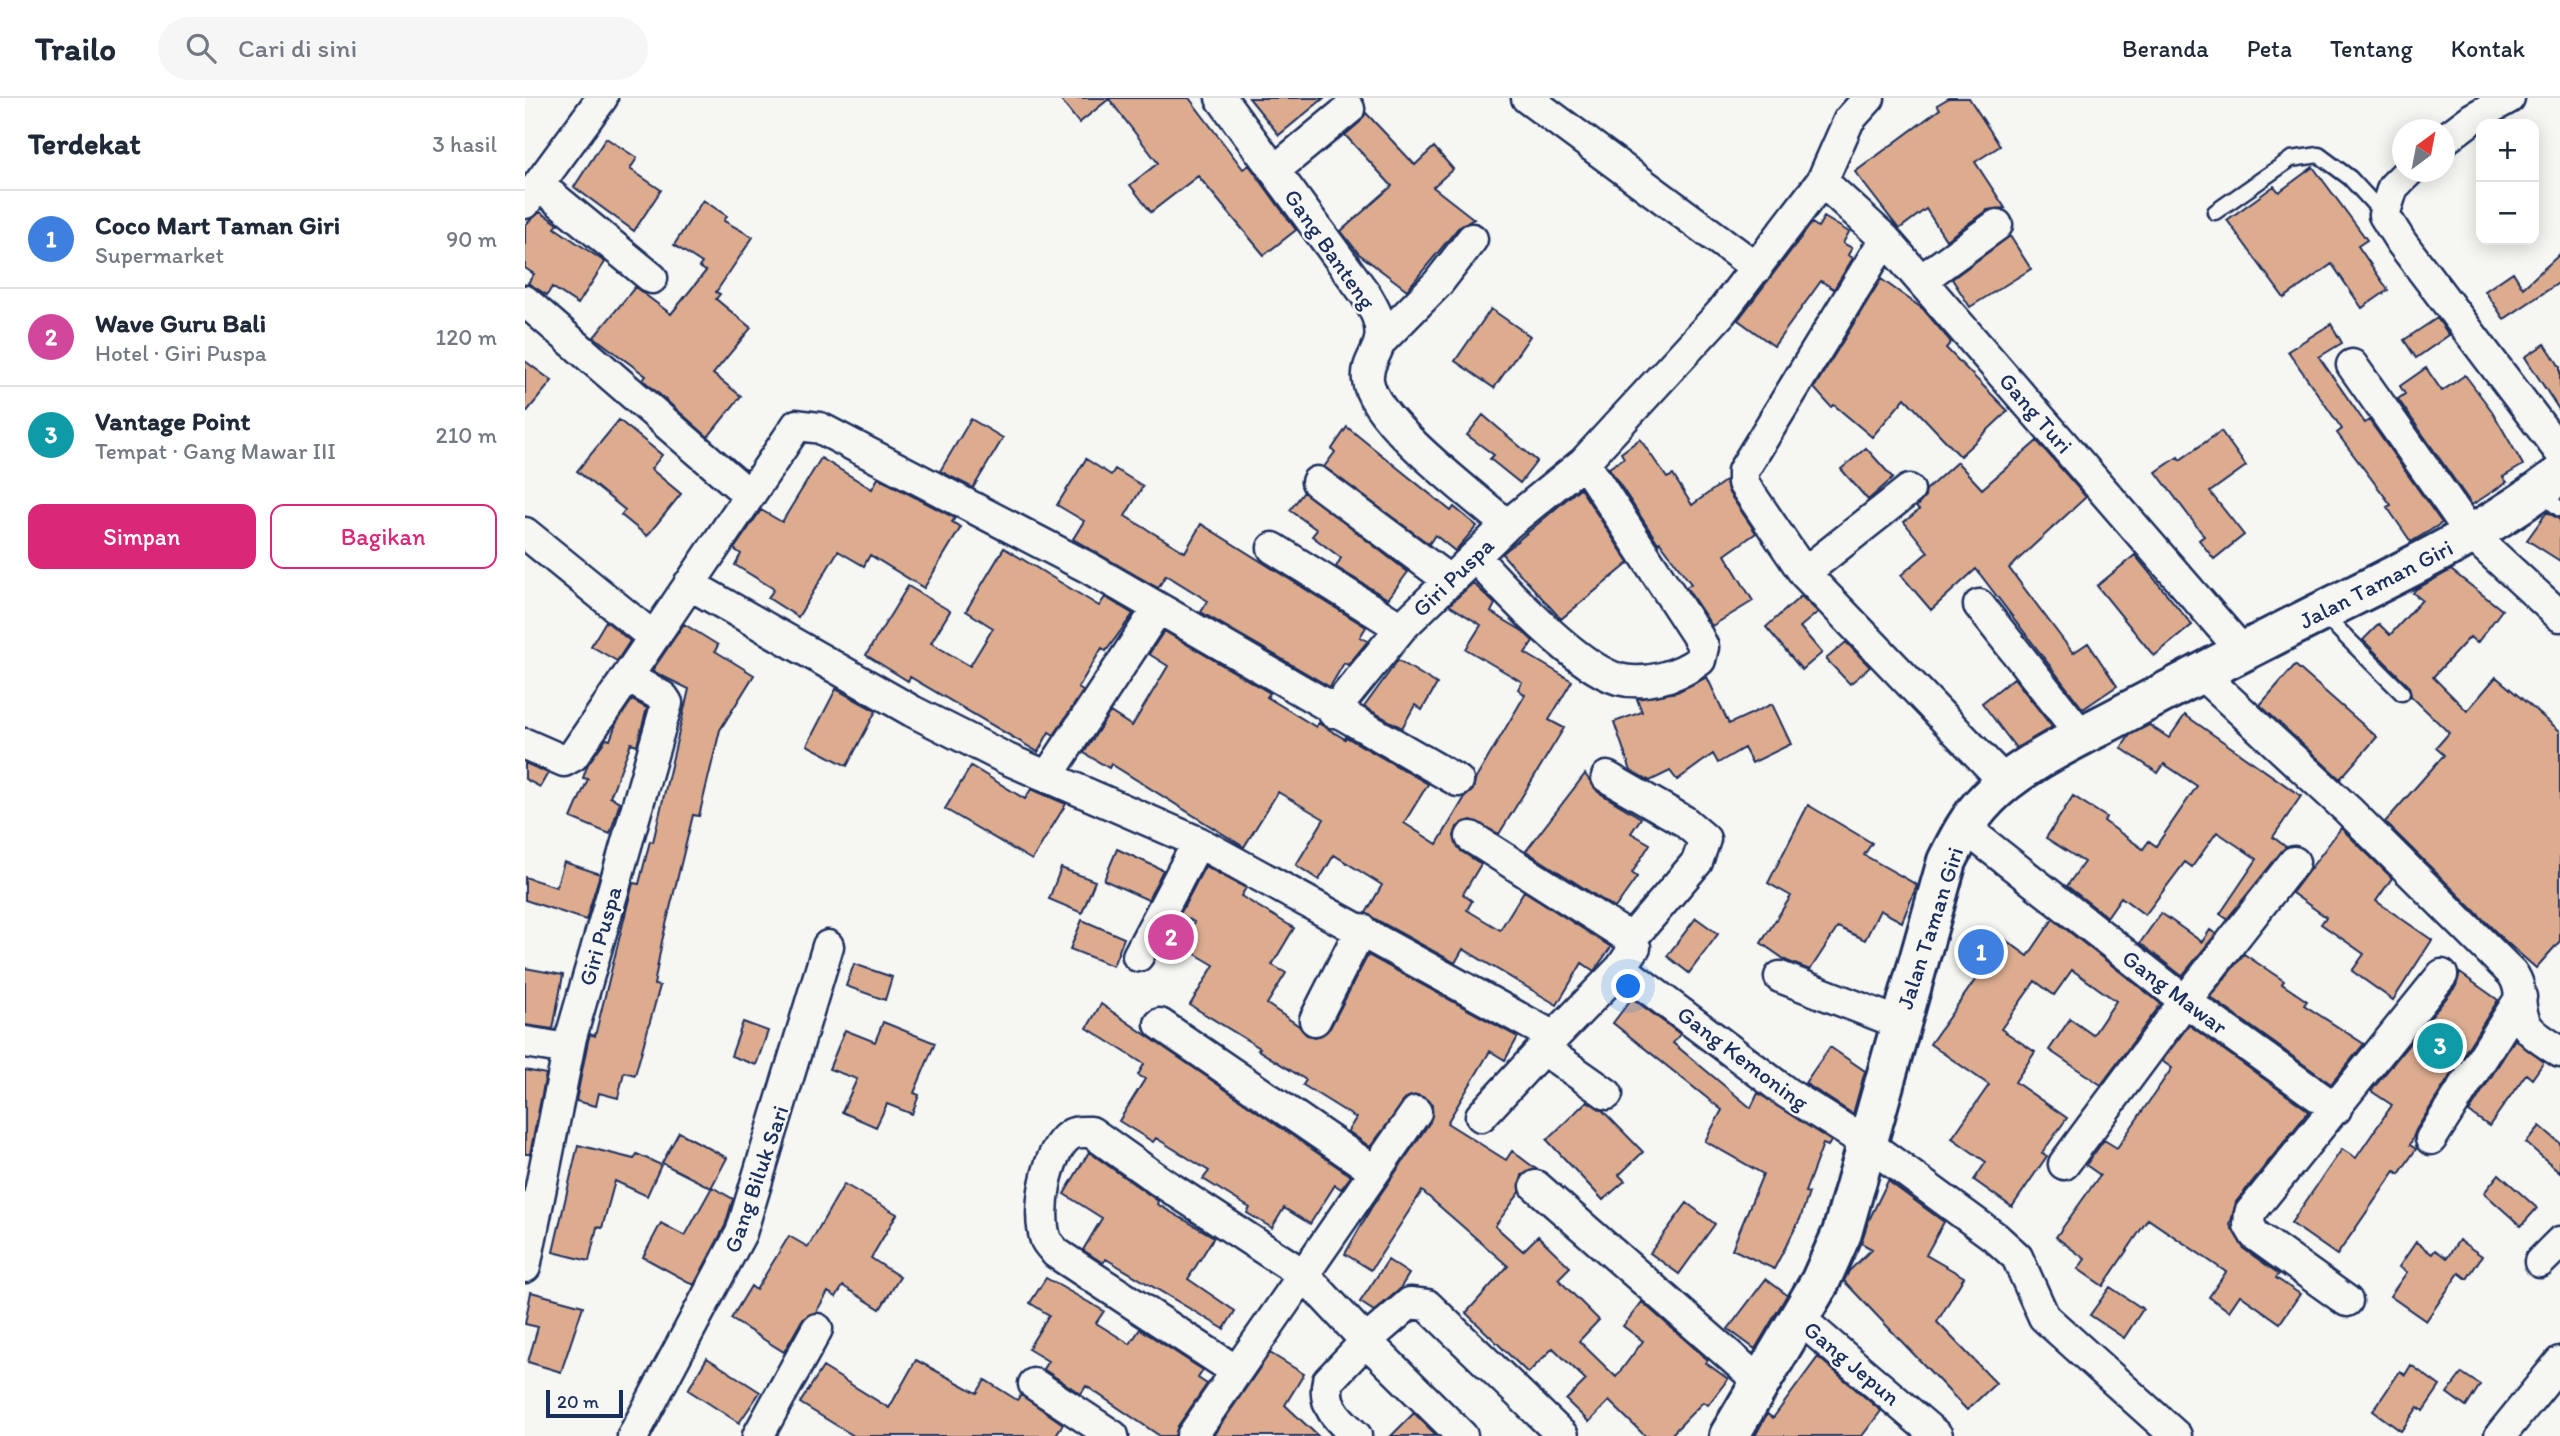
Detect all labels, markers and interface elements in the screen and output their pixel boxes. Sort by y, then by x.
search box [158,17,648,80]
text: Trailo [35,29,116,68]
icon: search [182,29,220,67]
text: Cari di sini [238,32,357,64]
text: Beranda [2122,34,2209,63]
text: Peta [2247,34,2292,63]
text: Tentang [2330,34,2413,63]
text: Kontak [2451,34,2525,63]
north arrow [2392,119,2455,182]
map controls [2476,119,2539,245]
button: + [2476,119,2539,182]
text: Terdekat [28,125,141,162]
text: 3 hasil [432,130,497,158]
button: − [2476,182,2539,245]
street label: Gang Banteng [1278,183,1382,315]
text: Coco Mart Taman Giri [95,209,340,241]
text: 1 [46,225,56,253]
text: 90 m [446,225,497,253]
text: Supermarket [95,241,224,269]
text: Wave Guru Bali [95,307,266,339]
text: 2 [45,323,57,351]
text: 120 m [436,323,497,351]
text: Hotel · Giri Puspa [95,339,267,367]
street label: Gang Turi [1993,367,2079,459]
text: Vantage Point [95,405,250,437]
text: 3 [45,421,57,449]
text: 210 m [436,421,497,449]
text: Tempat · Gang Mawar III [95,437,336,465]
button: Simpan [28,504,256,569]
button: Bagikan [270,504,497,569]
street label: Giri Puspa [1406,531,1500,623]
street label: Jalan Taman Giri [2295,533,2457,635]
street label: Jalan Taman Giri [1891,843,1969,1013]
street label: Giri Puspa [572,883,628,989]
pin: 2 [1148,911,1194,963]
pin: 1 [1958,926,2004,978]
street label: Gang Mawar [2117,943,2233,1041]
your location [1611,969,1645,1003]
street label: Gang Kemoning [1672,1000,1814,1117]
pin: 3 [2417,1020,2463,1072]
street label: Gang Biluk Sari [718,1102,794,1256]
street label: Gang Jepun [1798,1315,1906,1411]
scale bar [546,1387,623,1419]
text: 20 m [557,1390,599,1413]

